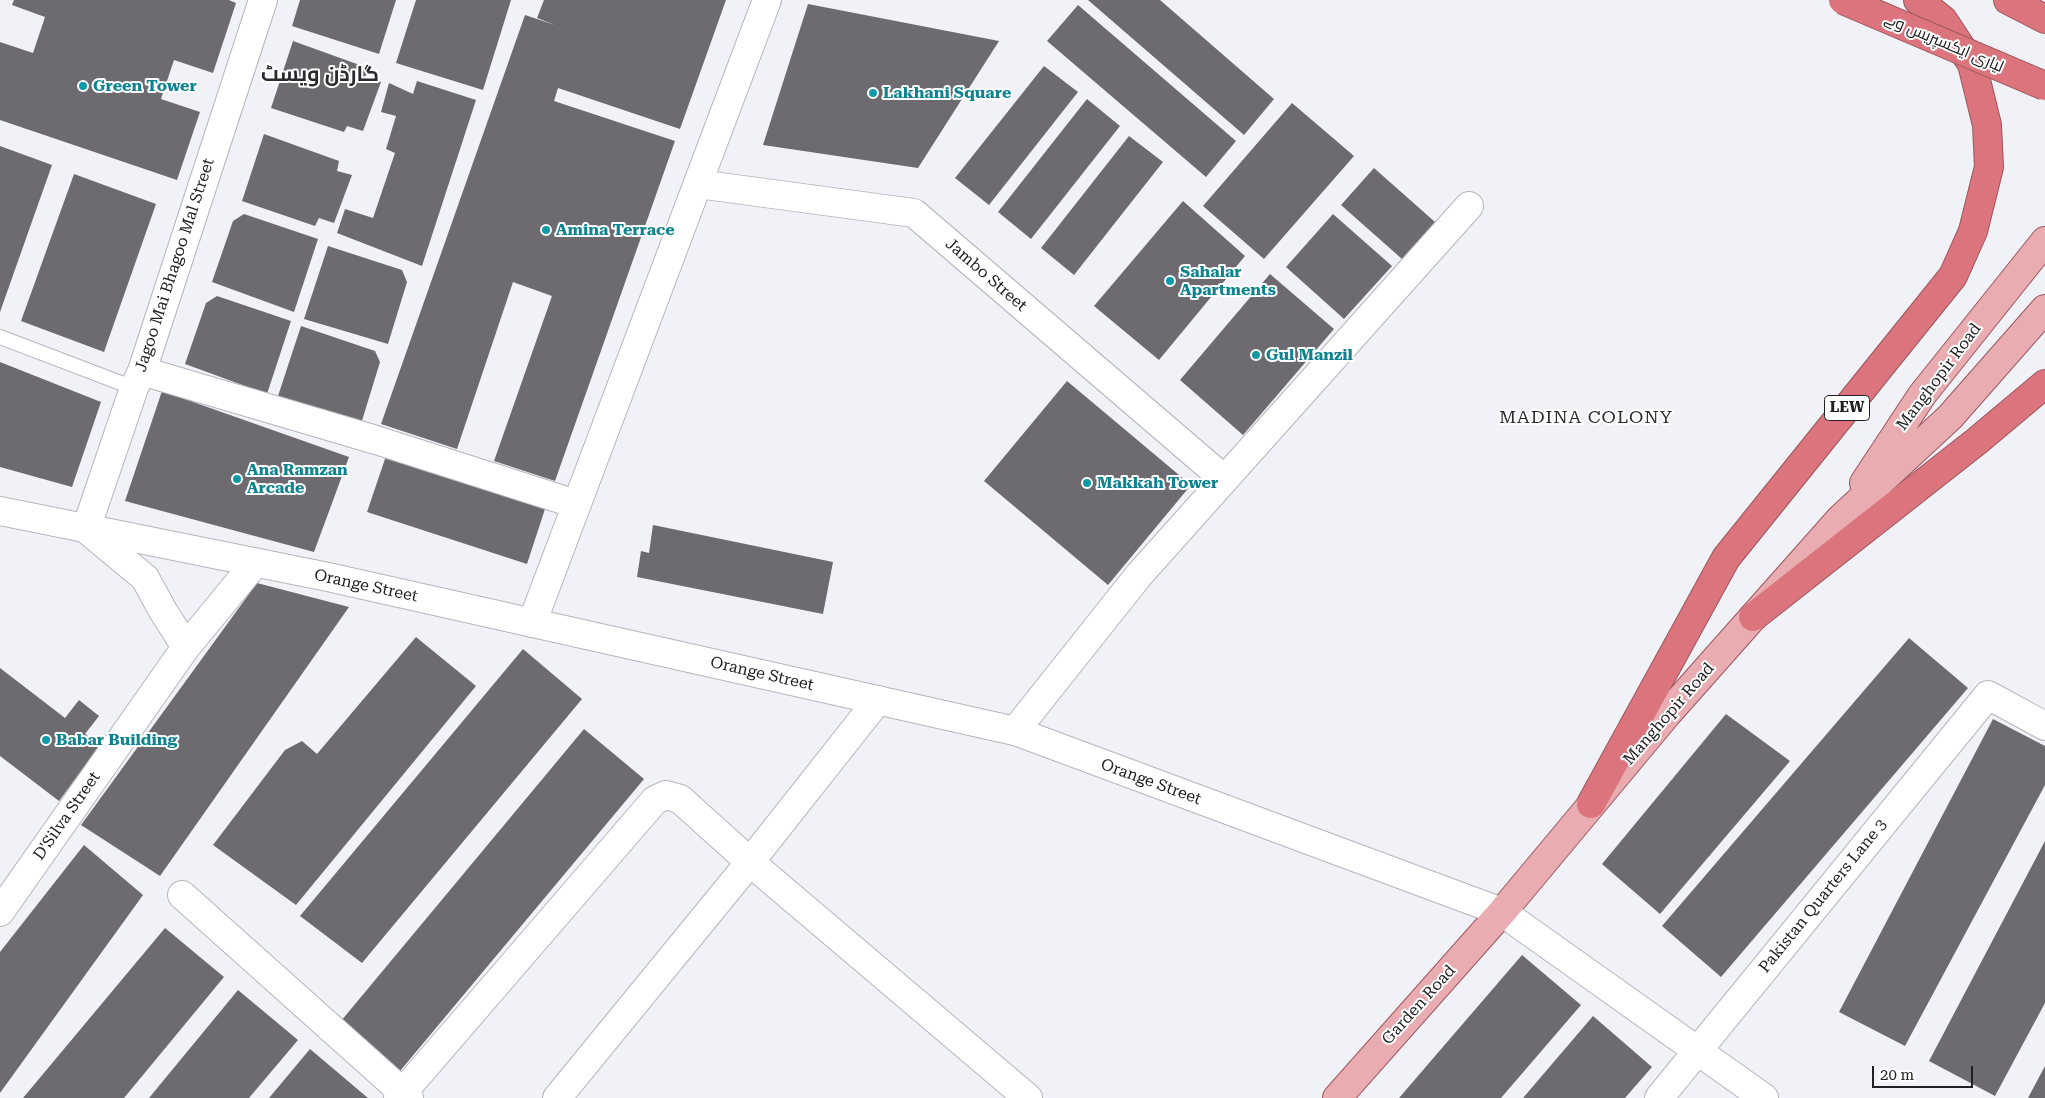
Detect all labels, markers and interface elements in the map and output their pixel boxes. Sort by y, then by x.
street label: لیاری ایکسپریس وے [1882,9,2006,77]
district label: گارڈن ویسٹ [261,62,379,88]
place label: Green Tower [93,76,197,96]
marker: Green Tower [77,80,89,92]
place label: Lakhani Square [883,83,1011,103]
marker: Lakhani Square [867,87,879,99]
street label: Jagoo Mai Bhagoo Mal Street [131,156,219,374]
place label: Amina Terrace [556,220,675,240]
marker: Amina Terrace [540,224,552,236]
street label: Jambo Street [941,234,1031,316]
place label: Sahalar Apartments [1180,262,1276,300]
marker: Sahalar Apartments [1164,275,1176,287]
street label: Manghopir Road [1893,320,1985,434]
place label: Gul Manzil [1266,345,1353,365]
marker: Gul Manzil [1250,349,1262,361]
road number: LEW [1824,396,1870,420]
district label: MADINA COLONY [1497,407,1675,429]
place label: Ana Ramzan Arcade [247,460,348,498]
marker: Ana Ramzan Arcade [231,473,243,485]
place label: Makkah Tower [1097,473,1218,493]
marker: Makkah Tower [1081,477,1093,489]
street label: Orange Street [312,566,420,606]
street label: Orange Street [708,653,816,695]
street label: Manghopir Road [1619,659,1719,769]
place label: Babar Building [56,730,177,750]
marker: Babar Building [40,734,52,746]
street label: Orange Street [1098,755,1204,809]
street label: D'Silva Street [30,768,104,864]
street label: Pakistan Quarters Lane 3 [1755,815,1891,977]
street label: Garden Road [1378,961,1460,1049]
scale bar [1875,1056,1976,1088]
text: 20 m [1880,1066,1914,1084]

